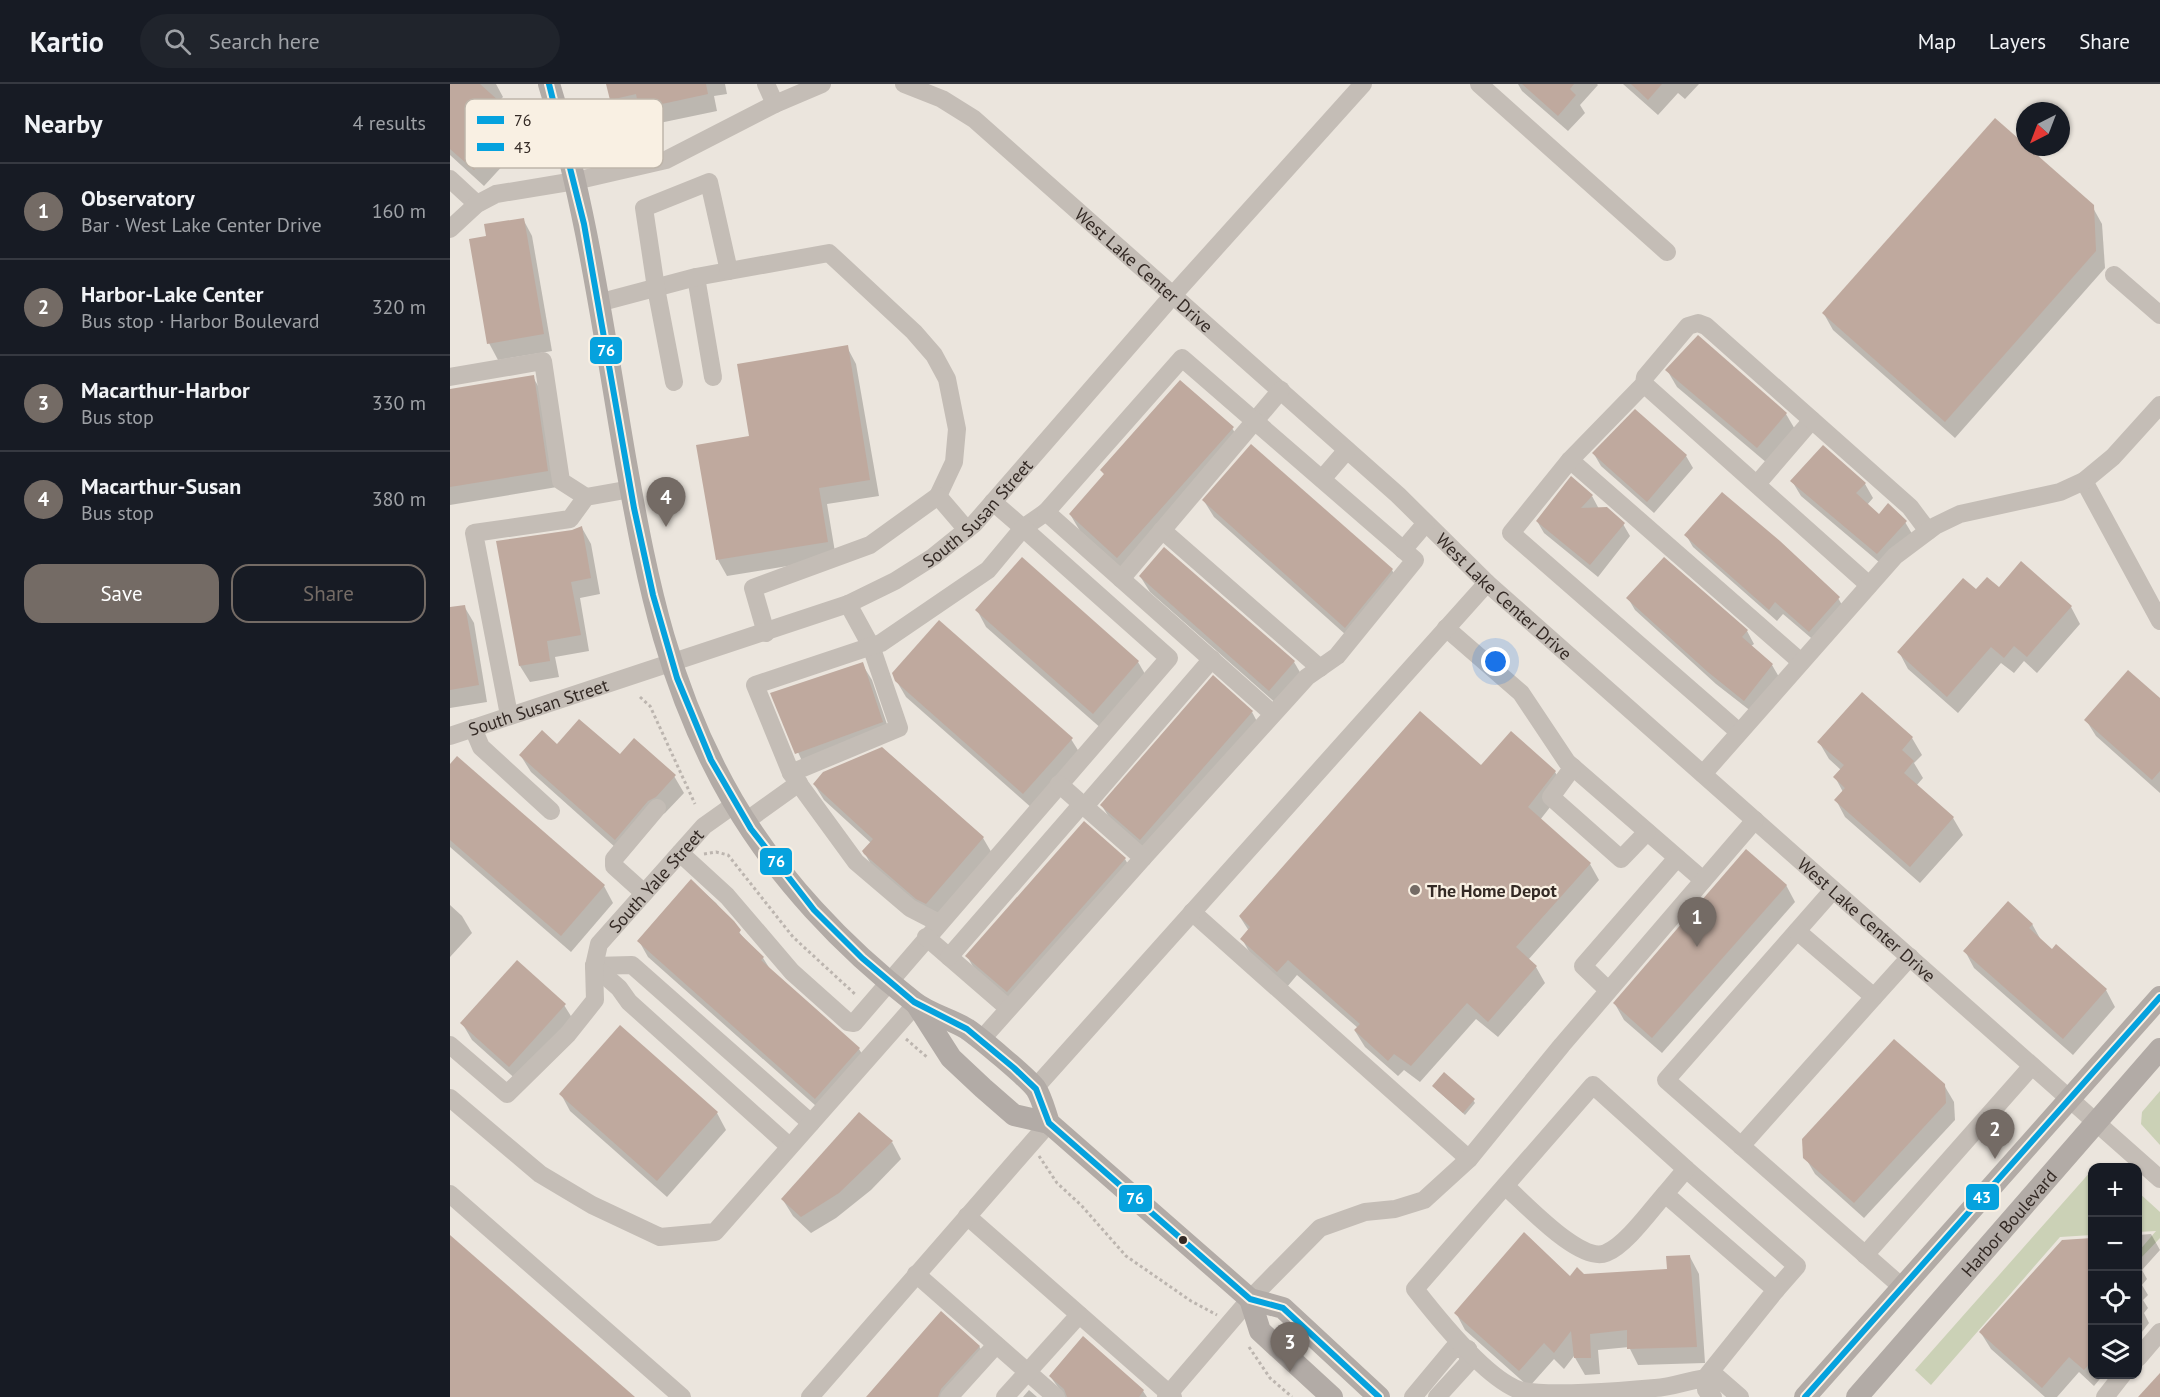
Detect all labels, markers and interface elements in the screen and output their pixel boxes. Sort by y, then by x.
search box [140,14,560,68]
text: Kartio [30,23,104,60]
icon: search [161,25,194,58]
text: Search here [209,27,320,55]
text: Map [1918,28,1956,55]
text: Layers [1989,28,2046,55]
text: Share [2079,28,2130,55]
legend [465,99,663,168]
north arrow [2016,102,2070,156]
text: Nearby [24,107,102,140]
text: 4 results [353,110,426,136]
text: 76 [514,110,531,130]
text: 43 [514,137,531,157]
text: Observatory [81,184,195,212]
text: 1 [38,198,49,224]
text: 160 m [372,198,426,224]
street label: West Lake Center Drive [1070,203,1218,337]
text: Bar · West Lake Center Drive [81,212,322,238]
text: Harbor-Lake Center [81,280,264,308]
text: 2 [38,294,49,320]
text: 320 m [372,294,426,320]
text: Bus stop · Harbor Boulevard [81,308,319,334]
line badge: 76 [589,336,623,365]
text: 76 [597,340,615,360]
text: Macarthur-Harbor [81,376,250,404]
text: 3 [38,390,49,416]
text: 330 m [372,390,426,416]
text: Bus stop [81,404,154,430]
street label: South Susan Street [918,454,1037,572]
text: Macarthur-Susan [81,472,241,500]
pin: 4 [646,478,686,527]
text: 4 [38,486,49,512]
text: 380 m [372,486,426,512]
text: Bus stop [81,500,154,526]
street label: West Lake Center Drive [1431,528,1577,665]
button: Save [24,564,219,623]
button: Share [231,564,426,623]
your location [1481,647,1510,676]
street label: South Susan Street [465,673,611,741]
street label: South Yale Street [603,823,708,937]
line badge: 76 [759,847,793,876]
text: 76 [767,851,785,871]
street label: West Lake Center Drive [1793,852,1941,987]
place label: The Home Depot [1427,879,1557,902]
marker: The Home Depot [1408,883,1422,897]
pin: 1 [1678,898,1716,947]
pin: 2 [1976,1110,2014,1159]
map controls [2088,1163,2142,1379]
button: + [2088,1163,2142,1217]
street label: Harbor Boulevard [1956,1164,2062,1281]
line badge: 43 [1965,1183,2000,1211]
line badge: 76 [1118,1184,1153,1213]
text: 43 [1973,1187,1991,1207]
text: 76 [1126,1188,1144,1208]
button: − [2088,1217,2142,1271]
unlabelled marker [1177,1234,1189,1246]
button: locate [2088,1271,2142,1325]
pin: 3 [1270,1322,1310,1372]
button: layers [2088,1325,2142,1379]

